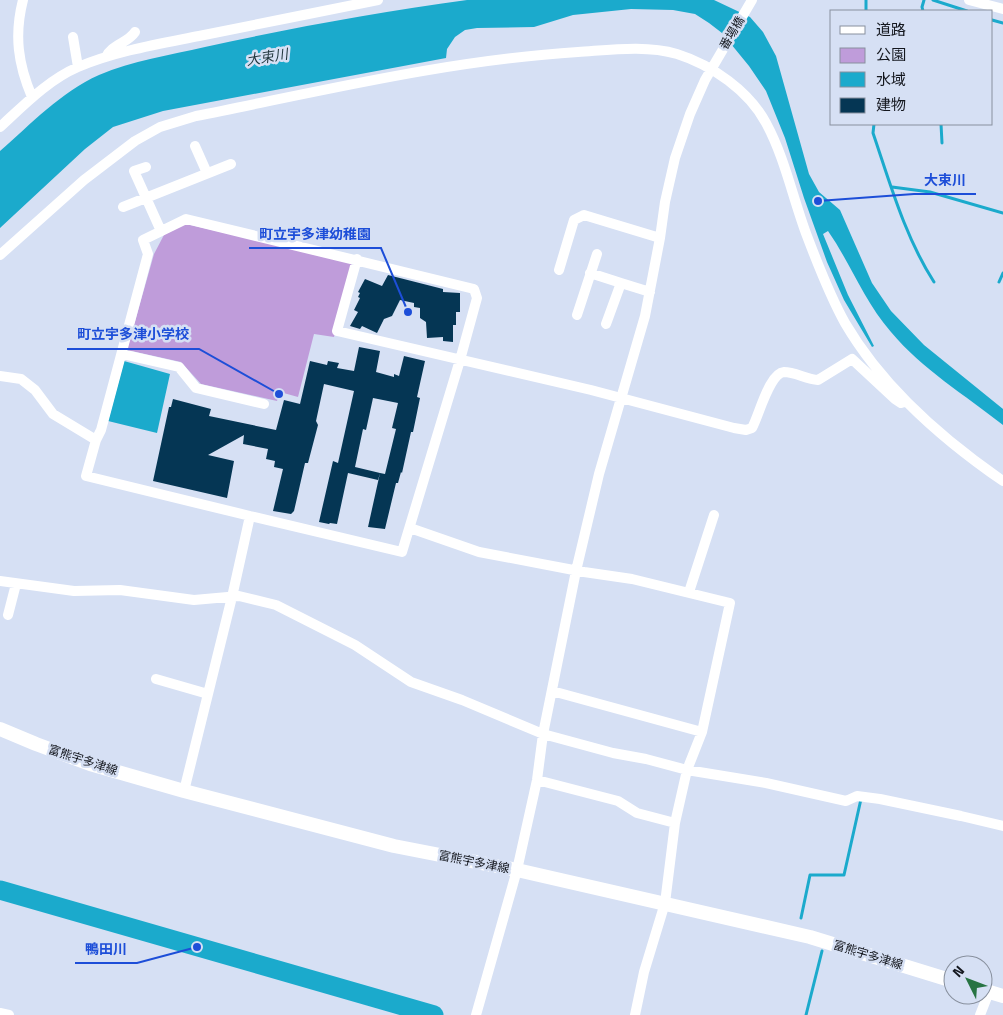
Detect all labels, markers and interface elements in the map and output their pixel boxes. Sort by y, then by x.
legend [830,10,993,125]
street label: 番場橋 [714,12,749,53]
text: 道路 [876,18,906,41]
water label: 大束川 [245,43,291,70]
text: 公園 [876,43,906,66]
text: 水域 [876,68,906,91]
text: 建物 [876,93,906,116]
callout: 大束川 [914,165,976,194]
text: 大束川 [924,169,966,190]
callout: 町立宇多津幼稚園 [249,219,381,248]
text: 町立宇多津幼稚園 [259,223,371,244]
callout: 町立宇多津小学校 [67,320,199,349]
text: 町立宇多津小学校 [77,323,189,344]
street label: 富熊宇多津線 [46,739,120,780]
street label: 富熊宇多津線 [437,845,511,878]
callout: 鴨田川 [75,934,137,963]
street label: 富熊宇多津線 [831,935,905,974]
text: 鴨田川 [85,938,127,959]
north arrow [943,955,993,1005]
text: N [947,960,969,982]

